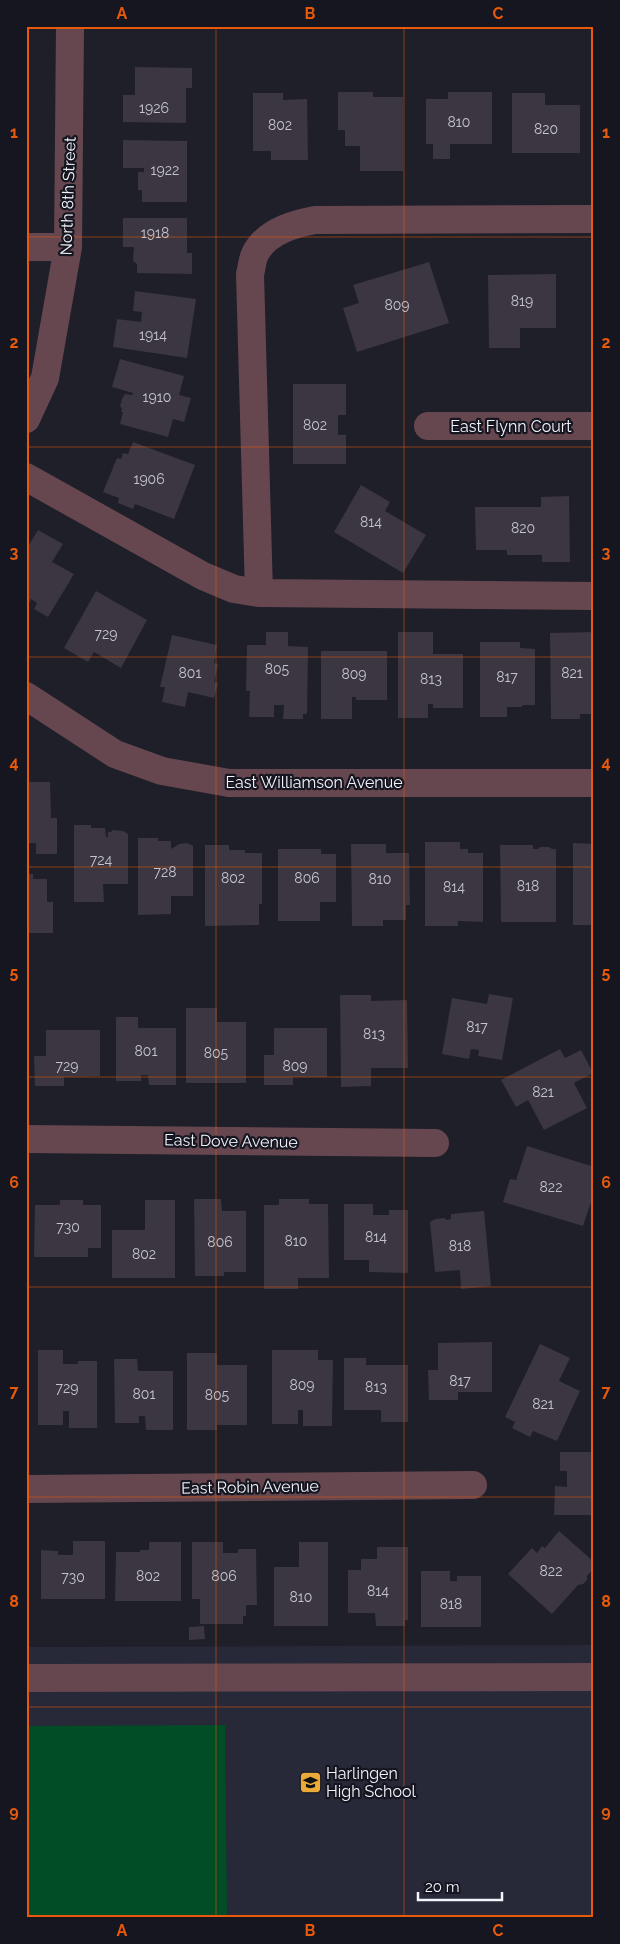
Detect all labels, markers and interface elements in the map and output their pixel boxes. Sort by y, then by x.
text: A [117,4,128,23]
text: B [305,4,316,23]
text: C [493,4,504,23]
house number: 1926 [139,100,169,116]
house number: 810 [448,114,470,130]
house number: 802 [268,117,292,133]
house number: 820 [534,121,558,137]
text: 1 [10,123,18,142]
text: 1 [602,123,610,142]
street label: North 8th Street [56,136,80,256]
house number: 1922 [151,162,179,178]
house number: 1918 [141,225,169,241]
house number: 819 [511,293,533,309]
house number: 809 [384,297,410,313]
house number: 1914 [139,327,167,343]
text: 2 [9,333,19,352]
text: 2 [601,333,611,352]
house number: 1910 [143,389,171,405]
house number: 802 [303,417,327,433]
street label: East Flynn Court [450,417,572,436]
house number: 1906 [133,471,165,487]
house number: 814 [360,514,382,530]
house number: 820 [511,520,535,536]
text: 3 [10,543,19,562]
text: 3 [602,543,611,562]
house number: 729 [95,626,118,642]
house number: 805 [265,661,290,677]
house number: 801 [179,665,201,681]
house number: 821 [561,665,583,681]
house number: 809 [341,666,367,682]
house number: 817 [496,669,518,685]
house number: 813 [420,671,442,687]
text: 4 [9,753,19,772]
text: 4 [601,753,611,772]
street label: East Williamson Avenue [225,773,403,792]
house number: 724 [90,852,113,868]
house number: 728 [153,864,177,880]
house number: 802 [221,870,245,886]
house number: 806 [294,870,320,886]
house number: 810 [369,871,391,887]
house number: 818 [517,878,539,894]
house number: 814 [443,879,465,895]
text: 5 [10,963,19,982]
text: 5 [602,963,611,982]
house number: 817 [466,1019,488,1035]
house number: 813 [363,1026,385,1042]
house number: 801 [135,1043,157,1059]
house number: 805 [204,1045,229,1061]
house number: 729 [56,1058,79,1074]
house number: 809 [282,1058,308,1074]
house number: 821 [532,1084,554,1100]
street label: East Dove Avenue [164,1130,298,1152]
text: 6 [9,1173,19,1192]
text: 6 [601,1173,611,1192]
house number: 822 [540,1179,562,1195]
house number: 730 [56,1219,80,1235]
house number: 814 [365,1229,387,1245]
house number: 810 [285,1233,307,1249]
house number: 806 [207,1234,233,1250]
house number: 818 [449,1238,471,1254]
house number: 802 [132,1246,156,1262]
house number: 817 [449,1373,471,1389]
house number: 809 [289,1377,315,1393]
house number: 813 [365,1379,387,1395]
house number: 729 [56,1380,79,1396]
text: 7 [10,1382,19,1401]
text: 7 [602,1382,611,1401]
house number: 801 [133,1386,155,1402]
house number: 805 [205,1387,230,1403]
house number: 821 [532,1396,554,1412]
street label: East Robin Avenue [181,1476,319,1498]
house number: 822 [540,1563,562,1579]
house number: 802 [136,1568,160,1584]
house number: 806 [211,1568,237,1584]
house number: 730 [61,1569,85,1585]
house number: 814 [367,1583,389,1599]
house number: 810 [290,1589,312,1605]
text: 8 [9,1592,19,1611]
text: 8 [601,1592,611,1611]
house number: 818 [440,1596,462,1612]
place label: Harlingen High School [326,1764,416,1801]
school or university icon: Harlingen High School [298,1770,322,1794]
text: 9 [9,1802,19,1821]
text: 9 [601,1802,611,1821]
scale bar [418,1869,501,1901]
text: 20 m [425,1878,460,1896]
text: A [117,1921,128,1940]
text: B [305,1921,316,1940]
text: C [493,1921,504,1940]

